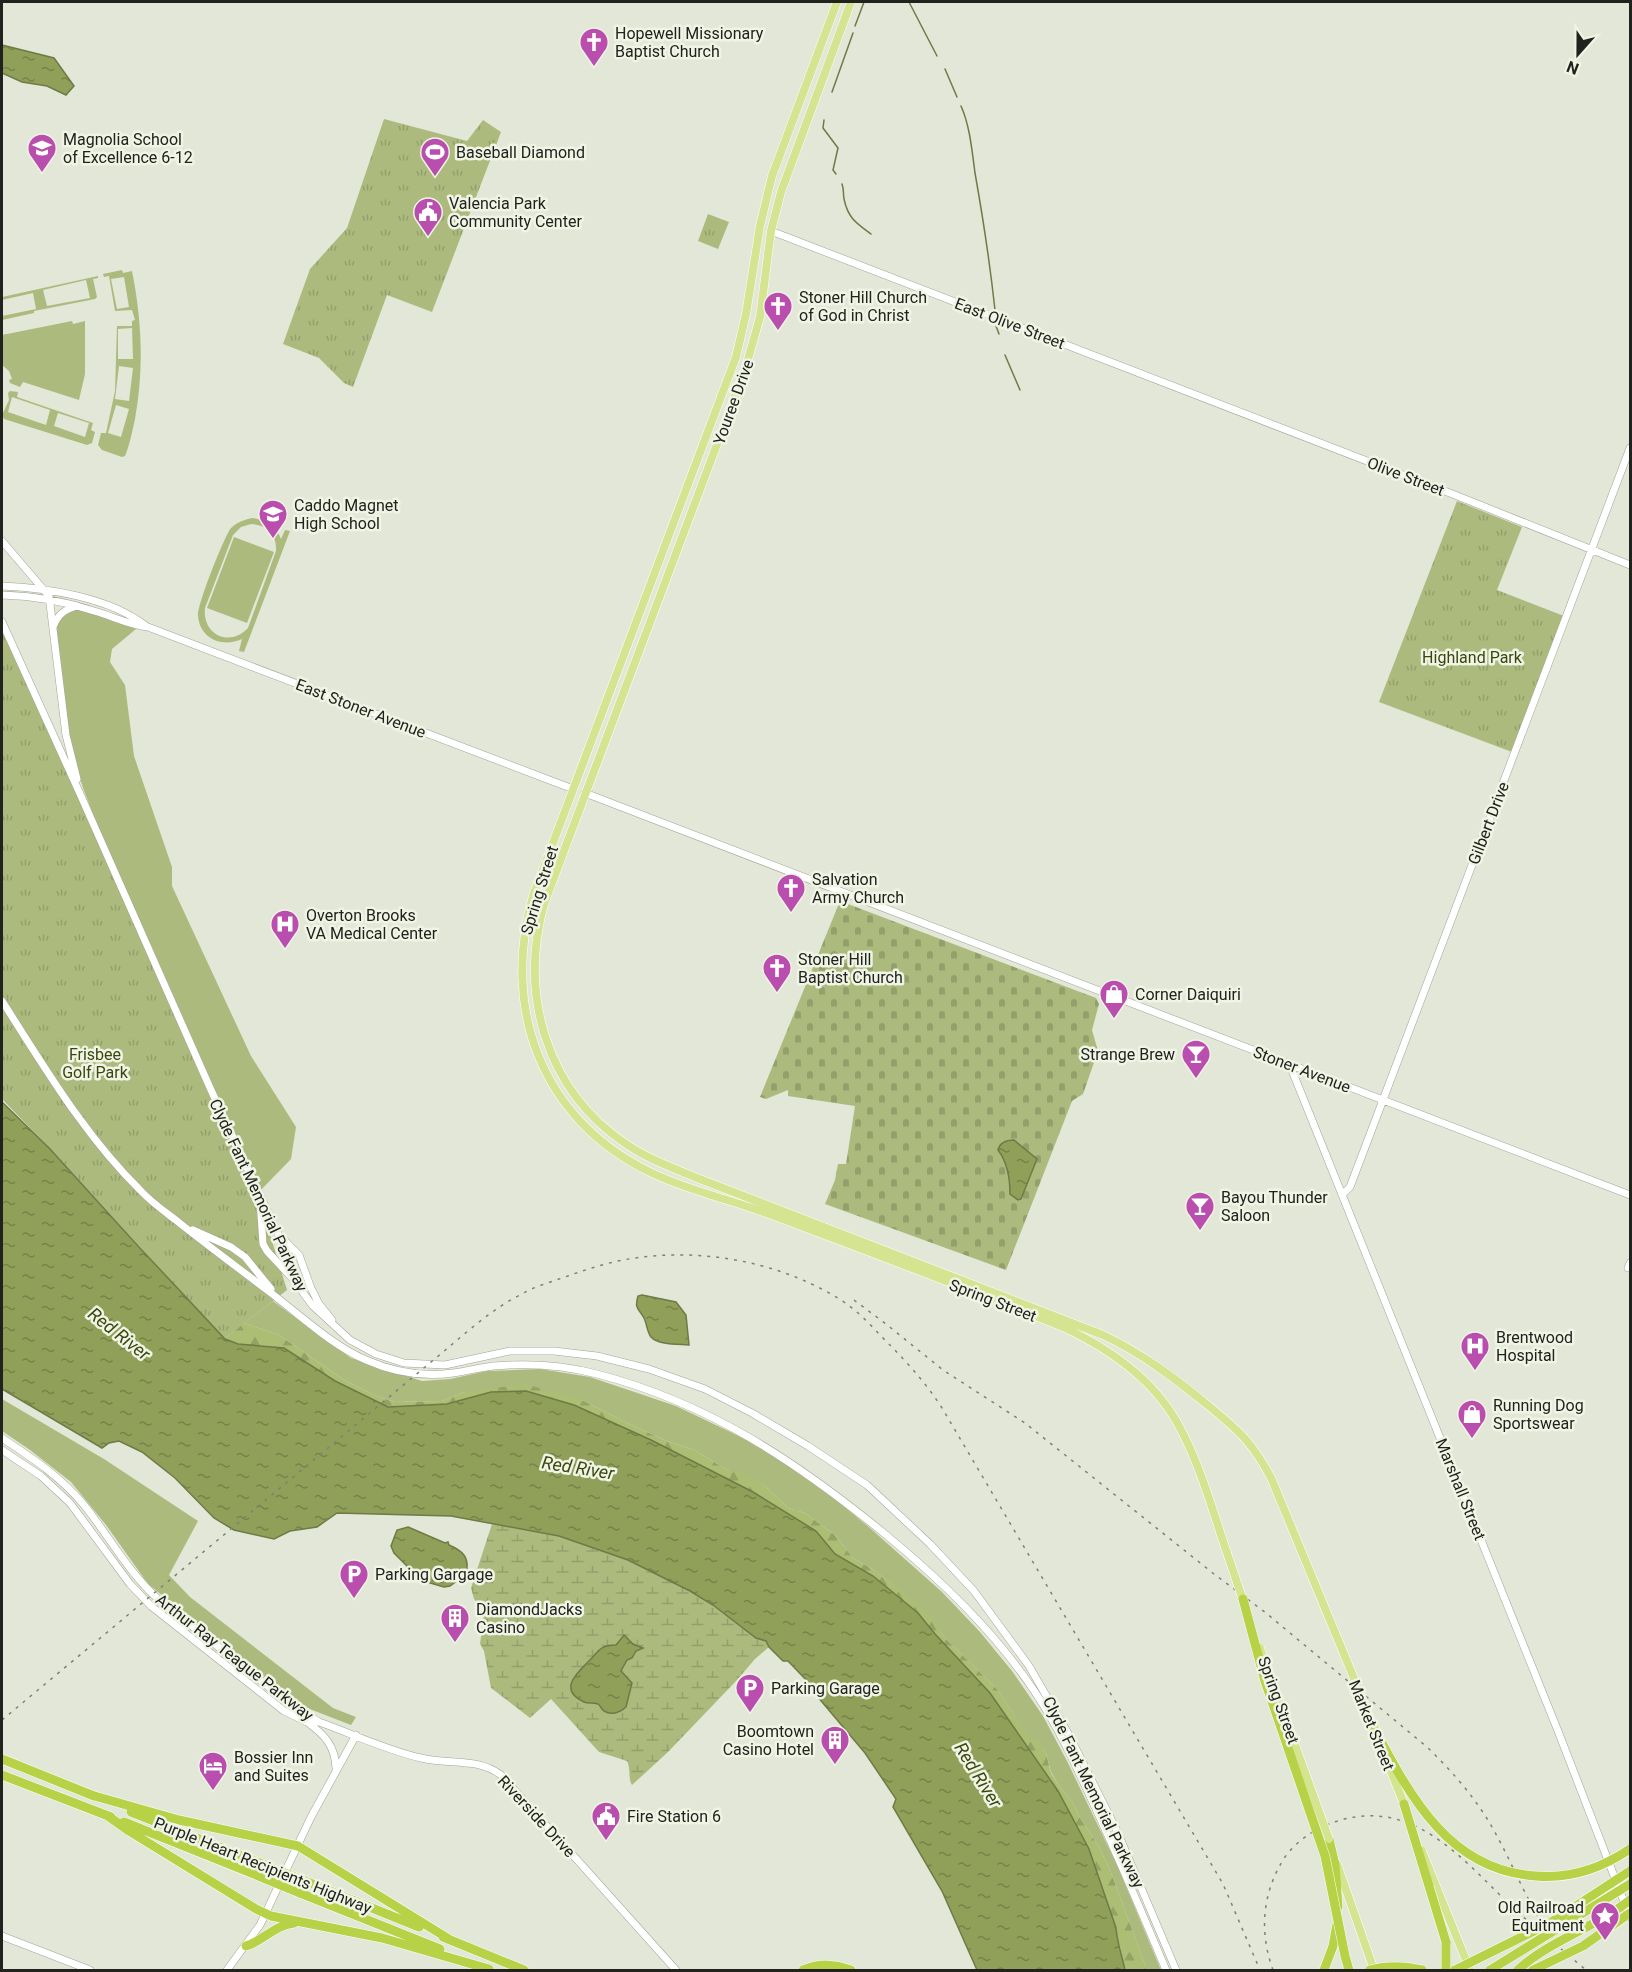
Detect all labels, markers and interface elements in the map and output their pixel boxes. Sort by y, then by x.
place label: Hopewell Missionary Baptist Church [615,24,764,61]
north arrow [1548,24,1608,84]
church icon: Hopewell Missionary Baptist Church [578,26,610,68]
text: N [1564,57,1581,78]
place label: Magnolia School of Excellence 6-12 [63,130,193,167]
school or university icon: Magnolia School of Excellence 6-12 [26,132,58,174]
sports icon: Baseball Diamond [419,136,451,178]
place label: Baseball Diamond [456,143,585,162]
place label: Valencia Park Community Center [449,194,582,231]
public building icon: Valencia Park Community Center [412,196,444,238]
place label: Stoner Hill Church of God in Christ [799,288,927,325]
church icon: Stoner Hill Church of God in Christ [762,290,794,332]
street label: East Olive Street [952,294,1068,353]
street label: Youree Drive [709,357,758,447]
street label: Olive Street [1365,453,1447,500]
place label: Caddo Magnet High School [294,496,398,533]
school or university icon: Caddo Magnet High School [257,498,289,540]
park label: Highland Park [1422,648,1523,667]
street label: East Stoner Avenue [293,675,429,742]
street label: Gilbert Drive [1464,779,1513,867]
street label: Spring Street [517,843,562,937]
place label: Salvation Army Church [812,870,904,907]
church icon: Salvation Army Church [775,872,807,914]
place label: Overton Brooks VA Medical Center [306,906,438,943]
hospital icon: Overton Brooks VA Medical Center [269,908,301,950]
place label: Stoner Hill Baptist Church [798,950,903,987]
church icon: Stoner Hill Baptist Church [761,952,793,994]
shop icon: Corner Daiquiri [1098,978,1130,1020]
place label: Corner Daiquiri [1135,985,1241,1004]
bar icon: Strange Brew [1180,1038,1212,1080]
street label: Stoner Avenue [1250,1042,1353,1097]
park label: Frisbee Golf Park [62,1045,129,1082]
place label: Strange Brew [1080,1045,1175,1064]
street label: Clyde Fant Memorial Parkway [205,1096,312,1295]
place label: Bayou Thunder Saloon [1221,1188,1328,1225]
bar icon: Bayou Thunder Saloon [1184,1190,1216,1232]
street label: Spring Street [947,1275,1039,1326]
water label: Red River [84,1303,155,1365]
place label: Brentwood Hospital [1496,1328,1573,1365]
hospital icon: Brentwood Hospital [1459,1330,1491,1372]
place label: Running Dog Sportswear [1493,1396,1584,1433]
shop icon: Running Dog Sportswear [1456,1398,1488,1440]
street label: Marshall Street [1432,1436,1490,1543]
water label: Red River [540,1451,617,1484]
parking icon: Parking Gargage [338,1558,370,1600]
place label: Parking Gargage [375,1565,493,1584]
street label: Arthur Ray Teague Parkway [152,1590,318,1725]
place label: DiamondJacks Casino [476,1600,582,1637]
building icon: DiamondJacks Casino [439,1602,471,1644]
street label: Spring Street [1254,1654,1303,1747]
parking icon: Parking Garage [734,1672,766,1714]
street label: Market Street [1345,1677,1398,1773]
place label: Parking Garage [771,1679,880,1698]
street label: Clyde Fant Memorial Parkway [1039,1693,1148,1891]
place label: Boomtown Casino Hotel [723,1722,814,1759]
building icon: Boomtown Casino Hotel [819,1724,851,1766]
water label: Red River [950,1738,1007,1812]
place label: Bossier Inn and Suites [234,1748,313,1785]
hotel icon: Bossier Inn and Suites [197,1750,229,1792]
street label: Riverside Drive [494,1772,579,1861]
public building icon: Fire Station 6 [590,1800,622,1842]
place label: Fire Station 6 [627,1807,721,1826]
street label: Purple Heart Recipients Highway [151,1813,375,1918]
place label: Old Railroad Equitment [1498,1898,1584,1935]
place icon: Old Railroad Equitment [1589,1900,1621,1942]

